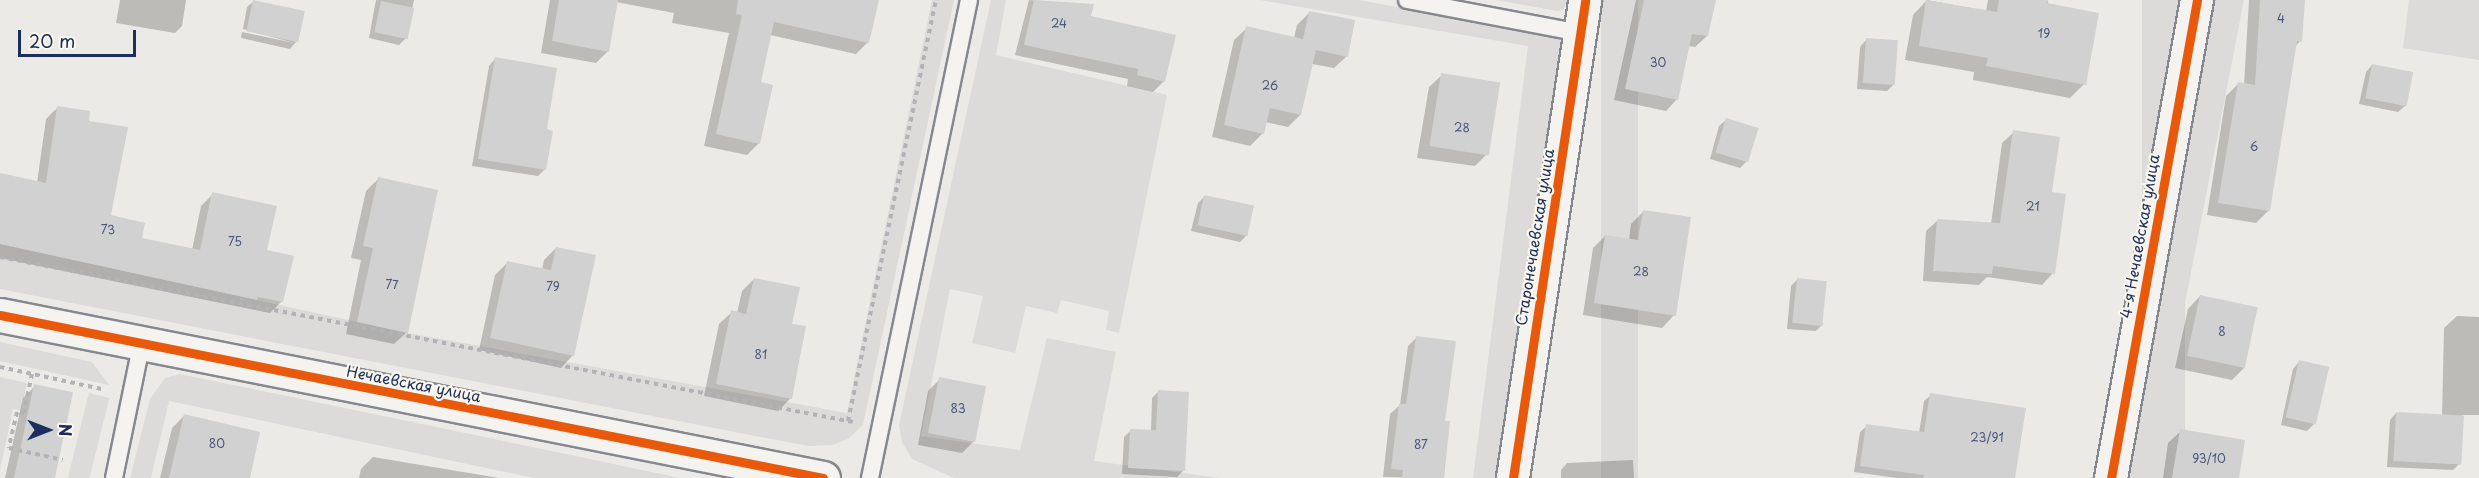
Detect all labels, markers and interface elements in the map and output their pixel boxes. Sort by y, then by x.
house number: 4 [2277,12,2285,26]
house number: 24 [1051,17,1067,31]
scale bar [21,18,140,56]
text: 20 m [29,27,75,54]
house number: 19 [2038,27,2050,41]
house number: 30 [1650,56,1666,70]
house number: 26 [1262,79,1278,93]
house number: 28 [1454,121,1470,135]
house number: 6 [2250,140,2258,154]
street label: Старонечаевская улица [1511,147,1557,327]
street label: 4-я Нечаевская улица [2116,152,2162,320]
house number: 21 [2026,200,2040,214]
house number: 73 [101,223,115,237]
house number: 75 [228,235,242,249]
house number: 28 [1633,265,1649,279]
house number: 77 [385,278,399,292]
house number: 79 [546,280,560,294]
house number: 8 [2218,325,2226,339]
house number: 81 [755,348,767,362]
street label: Нечаевская улица [345,361,483,405]
north arrow [18,400,78,460]
house number: 83 [950,402,966,416]
text: N [54,424,78,436]
house number: 23/91 [1970,431,2004,445]
house number: 80 [209,437,225,451]
house number: 87 [1414,438,1428,452]
house number: 93/10 [2192,452,2226,466]

